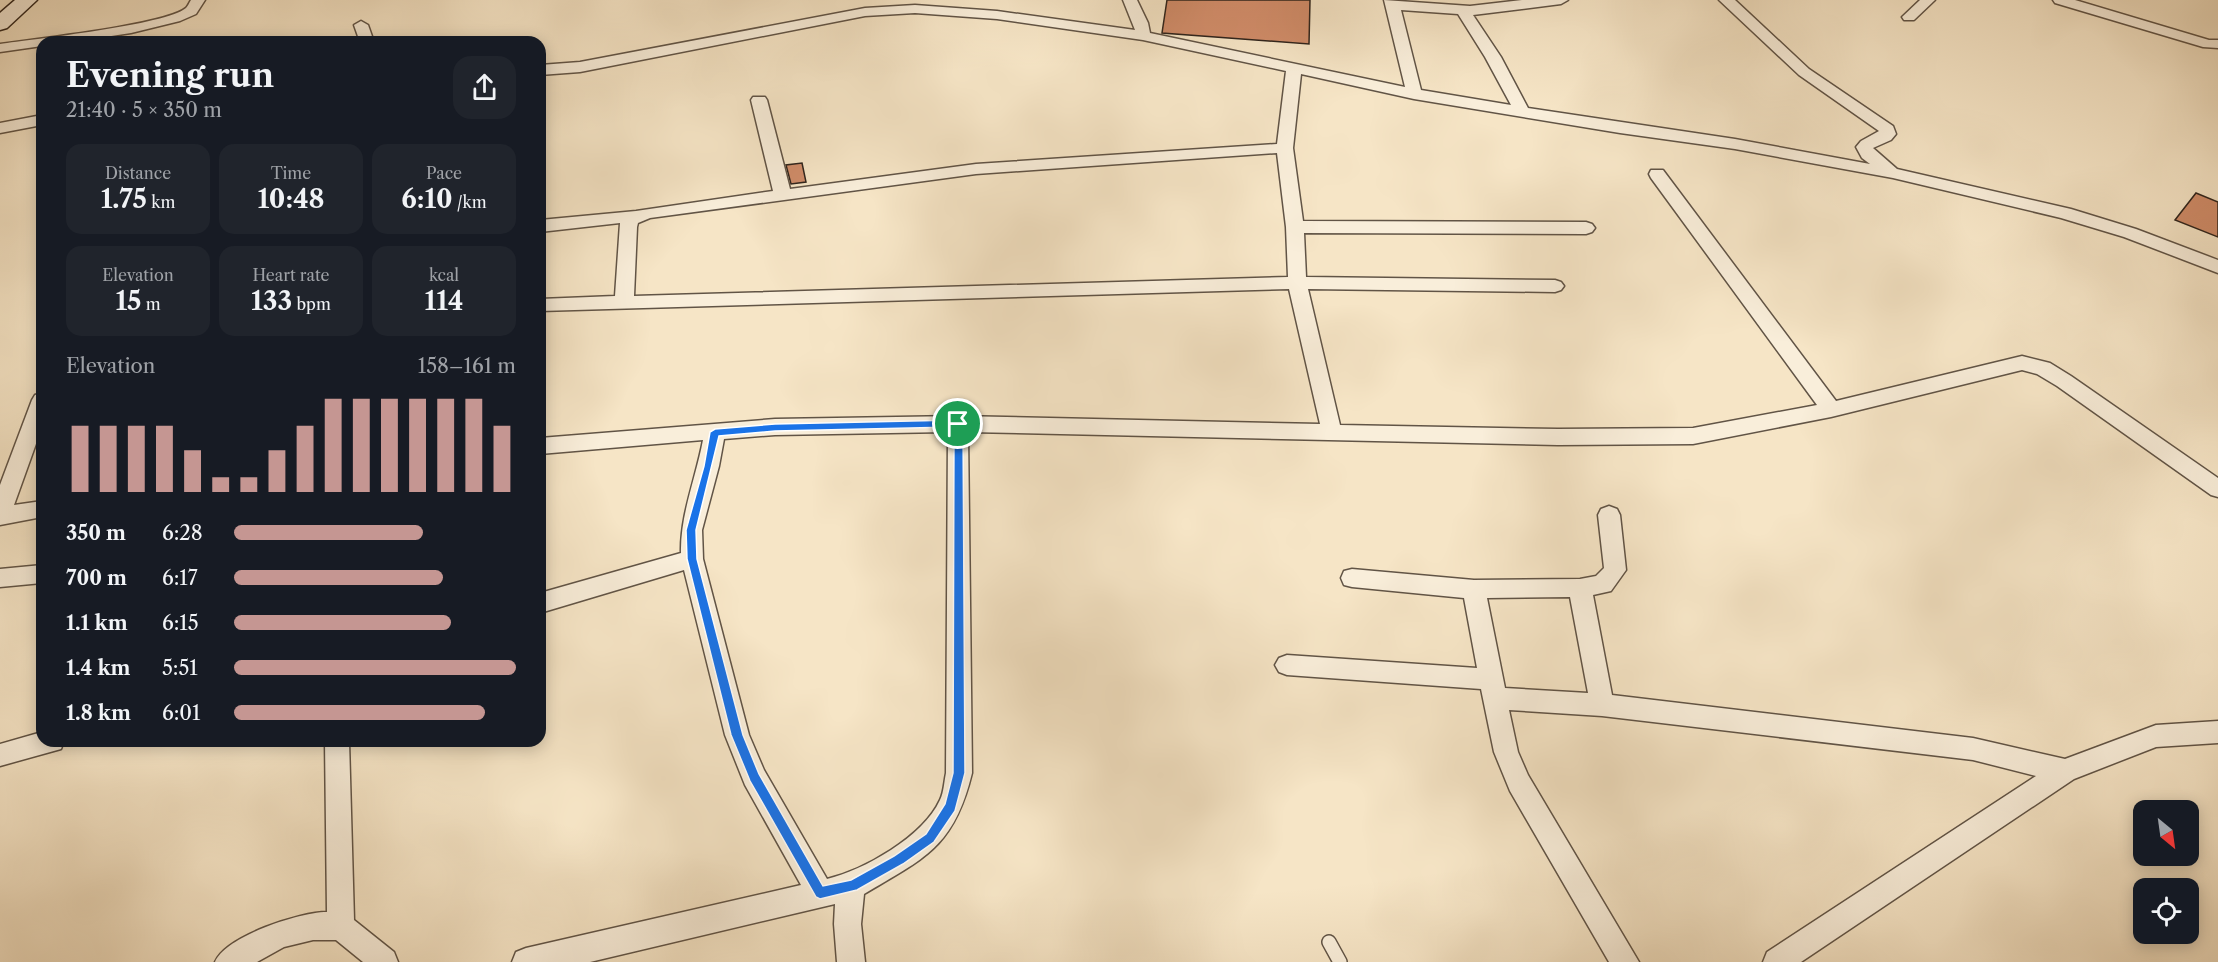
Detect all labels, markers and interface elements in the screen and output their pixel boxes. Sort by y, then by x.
text: Evening run [66,55,274,96]
button: share [453,56,516,119]
text: 21:40 · 5 × 350 m [66,98,222,122]
text: Distance [105,163,171,183]
text: Time [271,163,311,183]
text: Pace [426,163,462,183]
text: 1.75 [101,183,147,215]
text: 10:48 [257,183,325,215]
text: 6:10 [401,183,453,215]
text: km [147,192,175,212]
text: /km [453,192,487,212]
text: Elevation [102,265,174,285]
text: Heart rate [252,265,330,285]
text: kcal [429,265,459,285]
text: 15 [115,285,141,317]
text: 133 [251,285,292,317]
text: 114 [425,285,463,317]
text: m [141,294,161,314]
text: bpm [292,294,331,314]
text: Elevation [66,354,155,378]
text: 158–161 m [418,354,516,378]
pin [932,398,983,449]
icon: arrive [941,407,974,440]
text: 350 m [66,521,126,545]
text: 6:28 [162,521,203,545]
text: 700 m [66,566,127,590]
text: 6:17 [162,566,198,590]
text: 1.1 km [66,611,128,635]
text: 6:15 [162,611,199,635]
text: 1.4 km [66,656,131,680]
text: 5:51 [162,656,198,680]
text: 1.8 km [66,701,131,725]
text: 6:01 [162,701,200,725]
north arrow [2133,800,2199,866]
map controls [2133,800,2199,944]
button: locate [2133,878,2199,944]

